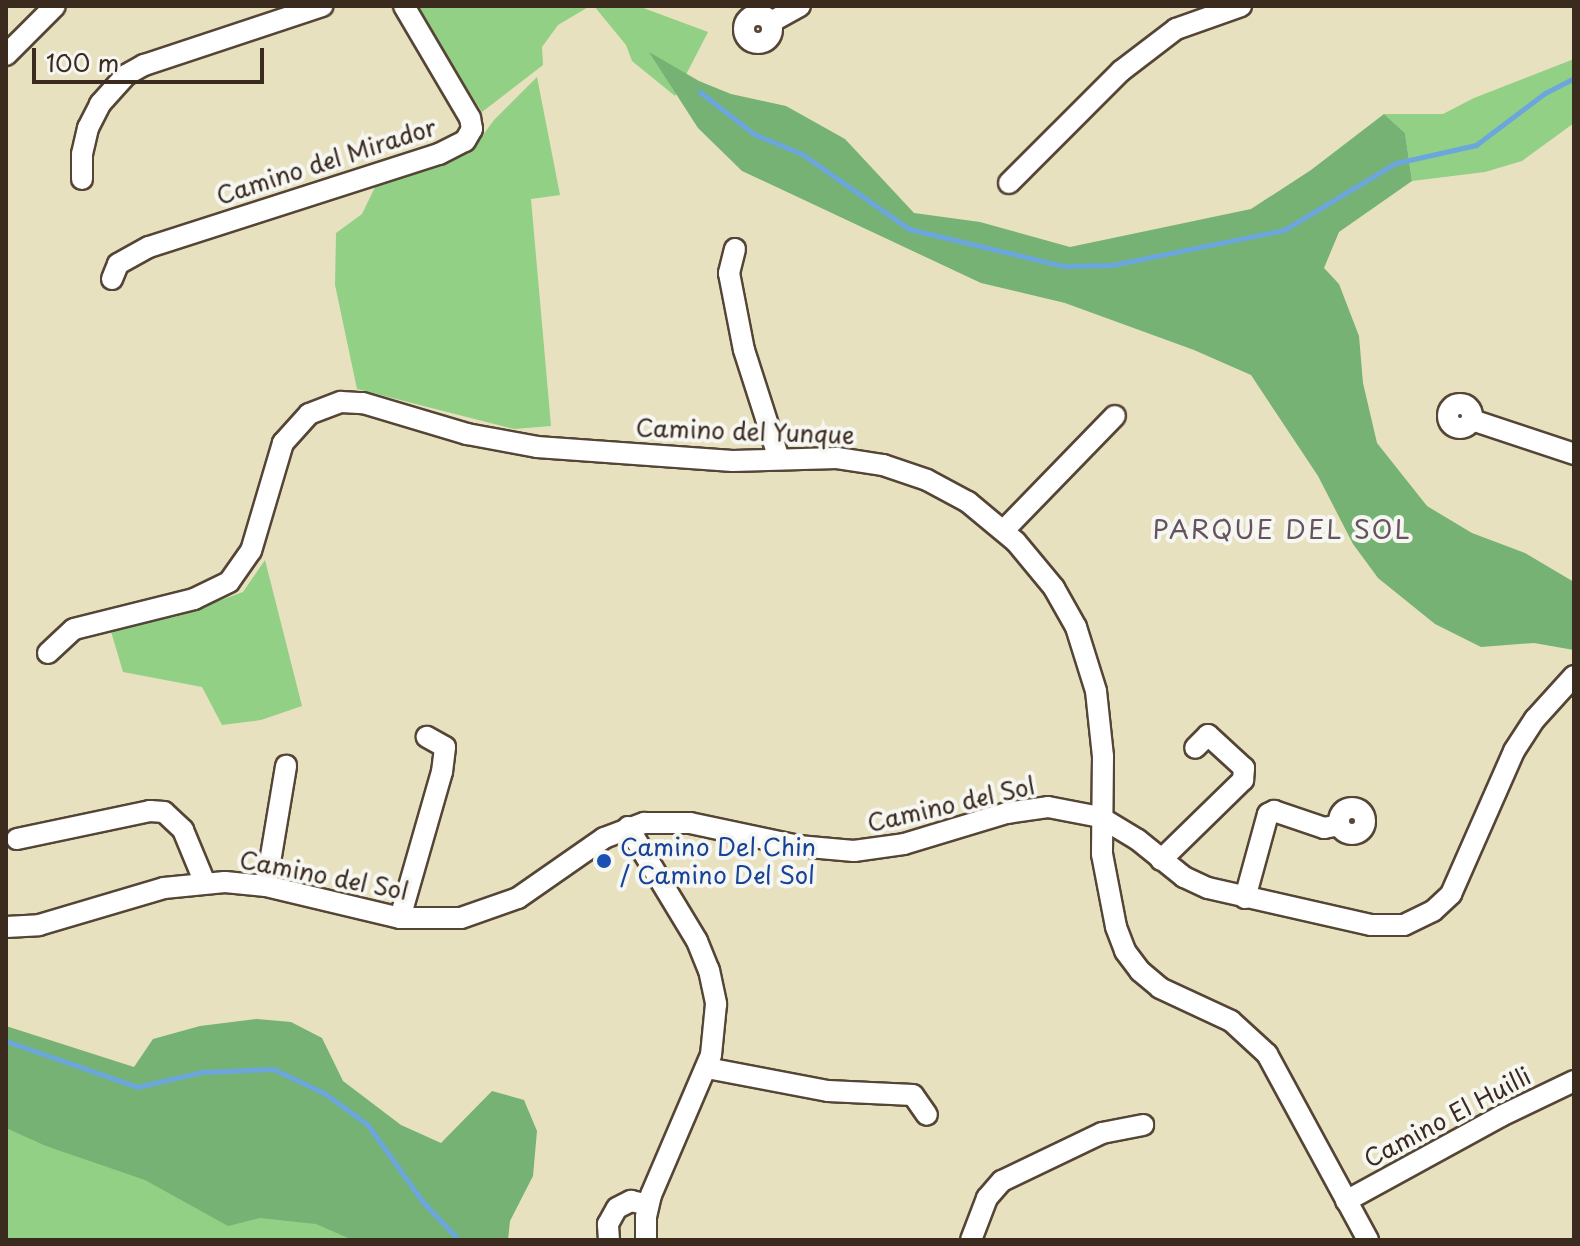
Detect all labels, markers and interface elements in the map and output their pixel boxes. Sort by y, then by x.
scale bar [36,32,268,82]
text: 100 m [46,44,119,80]
street label: Camino del Mirador [212,112,440,210]
street label: Camino del Yunque [634,413,856,449]
district label: PARQUE DEL SOL [1154,513,1410,545]
street label: Camino del Sol [864,771,1038,837]
place label: Camino Del Chin / Camino Del Sol [620,833,815,889]
street label: Camino del Sol [237,844,411,906]
marker: Camino Del Chin / Camino Del Sol [595,852,613,870]
street label: Camino El Huilli [1359,1061,1535,1173]

